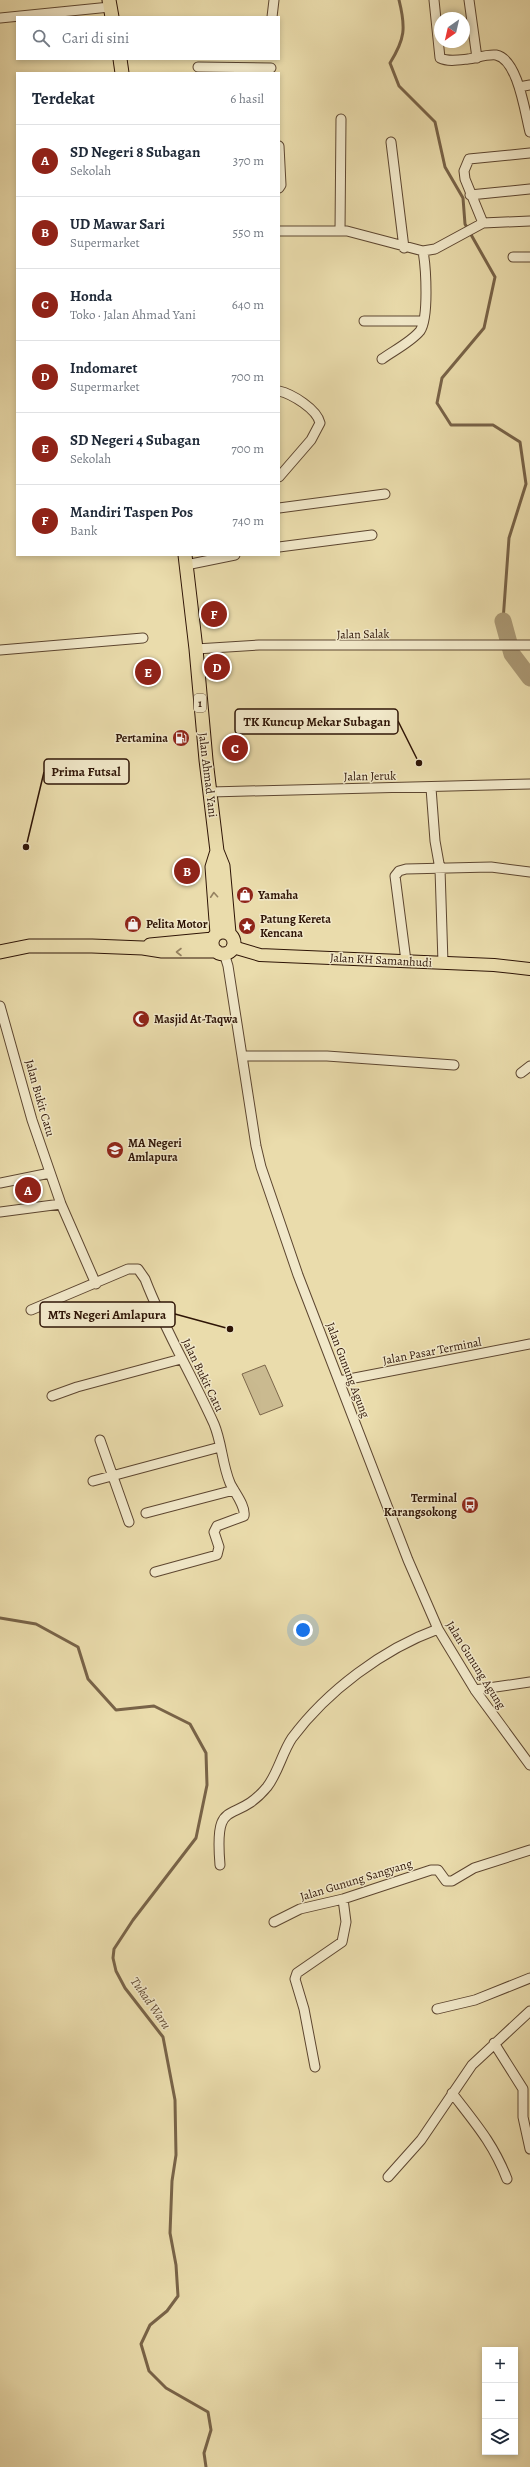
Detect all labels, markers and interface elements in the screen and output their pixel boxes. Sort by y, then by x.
north arrow [434,12,470,48]
search box [16,16,280,60]
icon: search [30,27,52,49]
text: Cari di sini [62,28,129,48]
text: Terdekat [32,87,95,110]
text: 6 hasil [230,90,264,107]
text: SD Negeri 8 Subagan [70,142,200,162]
text: A [41,152,49,169]
text: 370 m [233,152,264,169]
text: Sekolah [70,162,111,179]
text: UD Mawar Sari [70,214,165,234]
text: B [41,224,49,241]
text: 550 m [233,224,264,241]
text: Supermarket [70,234,140,251]
text: Honda [70,286,112,306]
text: C [41,296,49,313]
text: 640 m [232,296,264,313]
text: Toko · Jalan Ahmad Yani [70,306,196,323]
text: Indomaret [70,358,137,378]
text: D [40,368,50,385]
text: 700 m [231,368,264,385]
text: Supermarket [70,378,140,395]
text: SD Negeri 4 Subagan [70,430,200,450]
text: E [41,440,49,457]
text: 700 m [231,440,264,457]
text: Sekolah [70,450,111,467]
text: Mandiri Taspen Pos [70,502,193,522]
text: F [42,512,48,529]
text: 740 m [232,512,264,529]
text: Bank [70,522,97,539]
pin: F [201,599,227,629]
street label: Jalan Salak [336,626,390,642]
pin: D [204,652,230,682]
pin: E [135,657,161,687]
road number: 1 [194,694,206,712]
callout: TK Kuncup Mekar Subagan [235,709,398,734]
text: TK Kuncup Mekar Subagan [244,713,391,730]
fuel station icon: Pertamina [171,728,191,748]
place label: Pertamina [115,730,168,746]
street label: Jalan Ahmad Yani [195,732,221,818]
pin: C [222,733,248,763]
callout: Prima Futsal [44,759,129,784]
text: Prima Futsal [51,763,121,780]
street label: Jalan Jeruk [344,768,396,784]
pin: B [174,856,200,886]
shop icon: Yamaha [235,885,255,905]
place label: Yamaha [257,887,299,903]
one-way arrow [210,892,219,898]
place label: Patung Kereta Kencana [260,911,331,941]
shop icon: Pelita Motor [123,914,143,934]
place label: Pelita Motor [146,916,208,932]
place icon: Patung Kereta Kencana [237,916,257,936]
one-way arrow [176,948,182,956]
street label: Jalan KH Samanhudi [330,949,432,971]
mosque icon: Masjid At-Taqwa [131,1009,151,1029]
place label: Masjid At-Taqwa [154,1011,238,1027]
street label: Jalan Bukit Catu [21,1058,59,1139]
place label: MA Negeri Amlapura [127,1135,182,1165]
school or university icon: MA Negeri Amlapura [105,1140,125,1160]
pin: A [15,1175,41,1205]
callout: MTs Negeri Amlapura [40,1302,175,1327]
text: MTs Negeri Amlapura [48,1306,167,1323]
street label: Jalan Gunung Agung [322,1320,374,1420]
street label: Jalan Pasar Terminal [381,1334,483,1368]
street label: Jalan Bukit Catu [178,1336,228,1415]
place label: Terminal Karangsokong [384,1490,458,1520]
bus stop icon: Terminal Karangsokong [460,1495,480,1515]
street label: Jalan Gunung Agung [442,1618,510,1712]
your location [293,1620,313,1640]
street label: Jalan Gunung Sangyang [298,1855,414,1905]
water label: Tukad Waru [127,1974,175,2032]
map controls [482,2347,518,2455]
button: + [482,2347,518,2383]
button: − [482,2383,518,2419]
button: layers [482,2419,518,2455]

